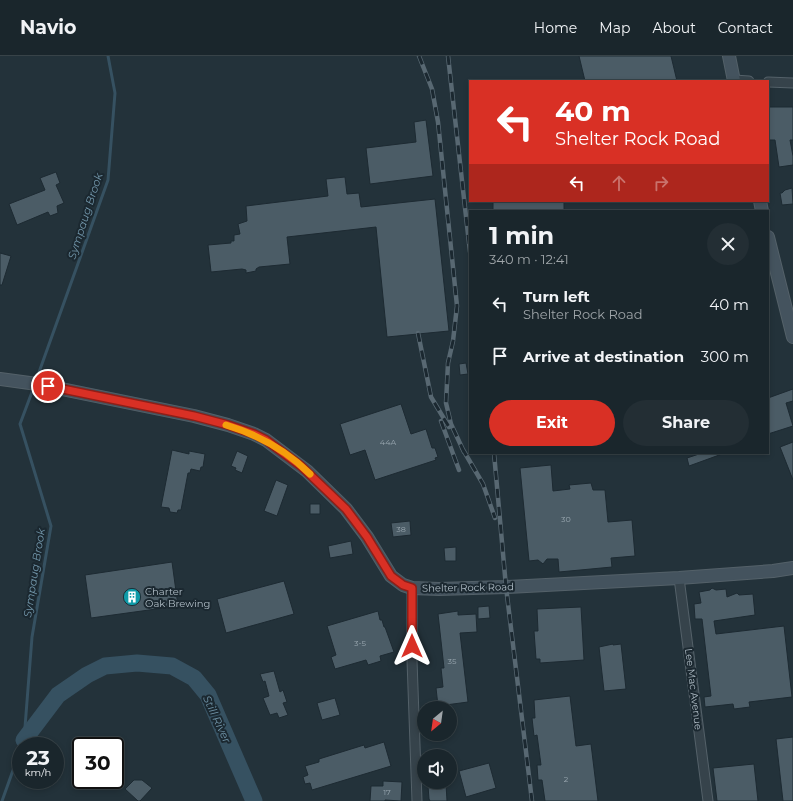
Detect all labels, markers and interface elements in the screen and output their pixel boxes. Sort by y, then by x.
text: Navio [20,16,76,39]
text: Home [534,19,577,37]
text: Map [599,19,630,37]
text: About [652,19,696,37]
text: Contact [718,19,773,37]
text: 40 m [555,94,631,128]
icon: left [489,96,541,148]
text: Shelter Rock Road [555,128,720,150]
water label: Sympaug Brook [64,171,106,261]
icon: left [566,172,588,194]
icon: ahead [608,172,630,194]
icon: right [650,172,672,194]
text: 1 min [489,221,554,250]
button: close [707,223,749,265]
text: 340 m · 12:41 [489,251,569,267]
text: Turn left [523,287,590,306]
icon: left [489,293,511,315]
text: 40 m [709,295,749,314]
text: Shelter Rock Road [523,306,642,322]
icon: arrive [489,345,511,367]
text: Arrive at destination [523,347,684,366]
text: 300 m [701,347,749,366]
pin [31,369,65,403]
icon: arrive [37,375,59,397]
button: Exit [489,400,615,446]
button: Share [623,400,749,446]
house number: 44A [380,437,396,447]
house number: 30 [561,514,571,524]
house number: 38 [396,524,406,534]
water label: Sympaug Brook [20,527,48,619]
street label: Shelter Rock Road [422,580,514,595]
place label: Charter Oak Brewing [145,585,210,610]
building icon: Charter Oak Brewing [122,587,142,607]
position arrow [391,625,433,667]
house number: 3-5 [354,638,367,648]
street label: Lee Mac Avenue [682,648,705,731]
house number: 35 [448,656,457,666]
water label: Still River [200,693,234,745]
north arrow [417,701,457,741]
map controls [417,701,457,789]
speed limit sign: 30 [72,737,124,789]
text: 23 [26,746,50,770]
button: sound [417,749,457,789]
text: km/h [25,766,51,779]
house number: 2 [564,774,569,784]
house number: 17 [383,787,391,797]

